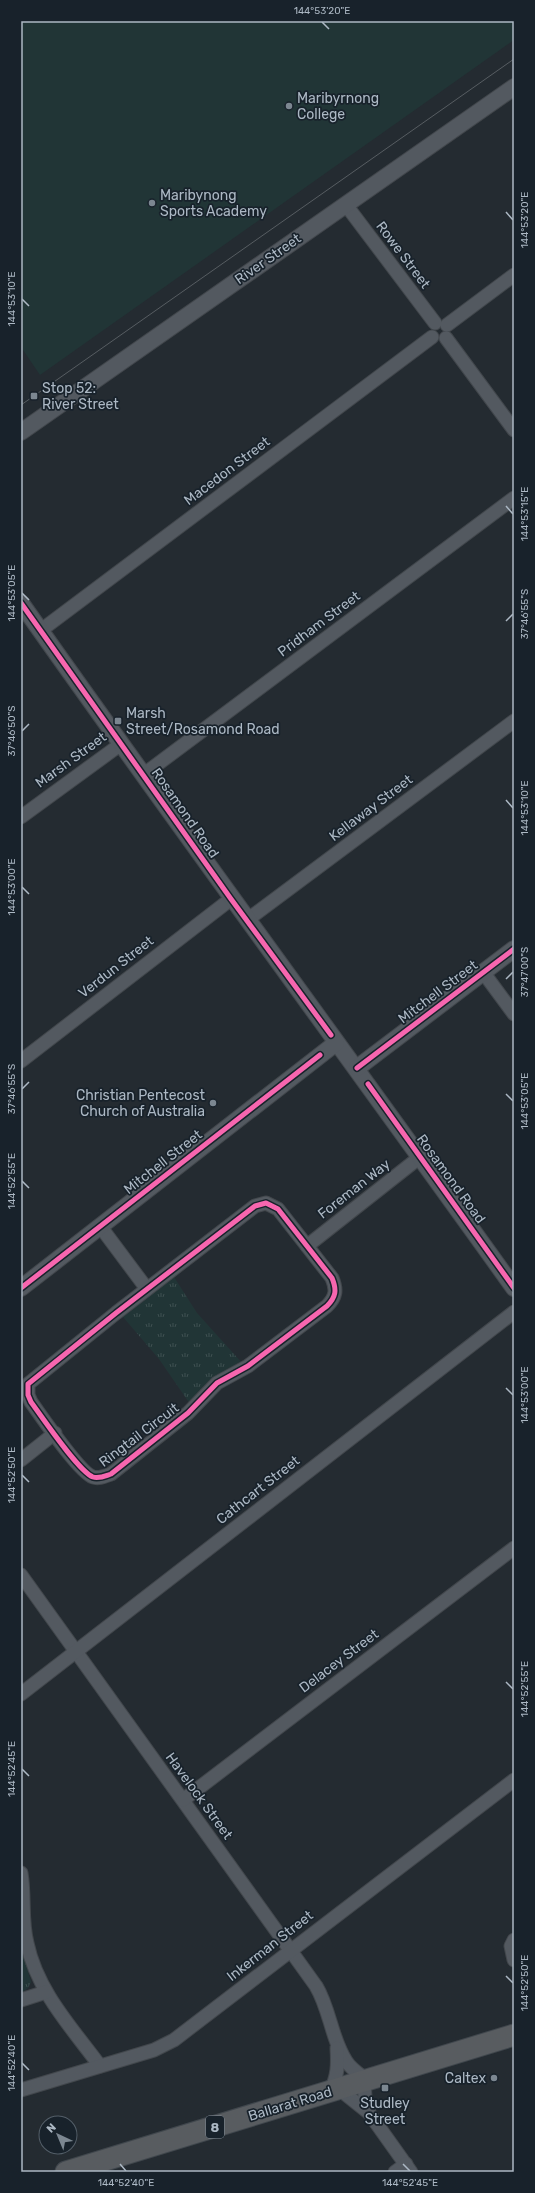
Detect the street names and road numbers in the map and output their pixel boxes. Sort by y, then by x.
street label: Rowe Street [372,218,434,292]
street label: River Street [232,230,305,288]
street label: Macedon Street [181,433,274,509]
street label: Pridham Street [274,587,364,660]
street label: Marsh Street [32,728,110,791]
street label: Rosamond Road [148,765,222,861]
street label: Kellaway Street [326,771,417,845]
street label: Verdun Street [75,932,157,1002]
street label: Mitchell Street [395,956,481,1027]
street label: Mitchell Street [120,1126,206,1198]
street label: Rosamond Road [413,1131,489,1227]
street label: Foreman Way [314,1155,394,1223]
street label: Ringtail Circuit [96,1399,183,1471]
street label: Cathcart Street [213,1452,303,1528]
street label: Delacey Street [296,1625,383,1696]
street label: Havelock Street [162,1749,236,1843]
street label: Inkerman Street [223,1907,317,1985]
street label: Ballarat Road [246,2083,334,2125]
road number: 8 [206,2116,224,2138]

